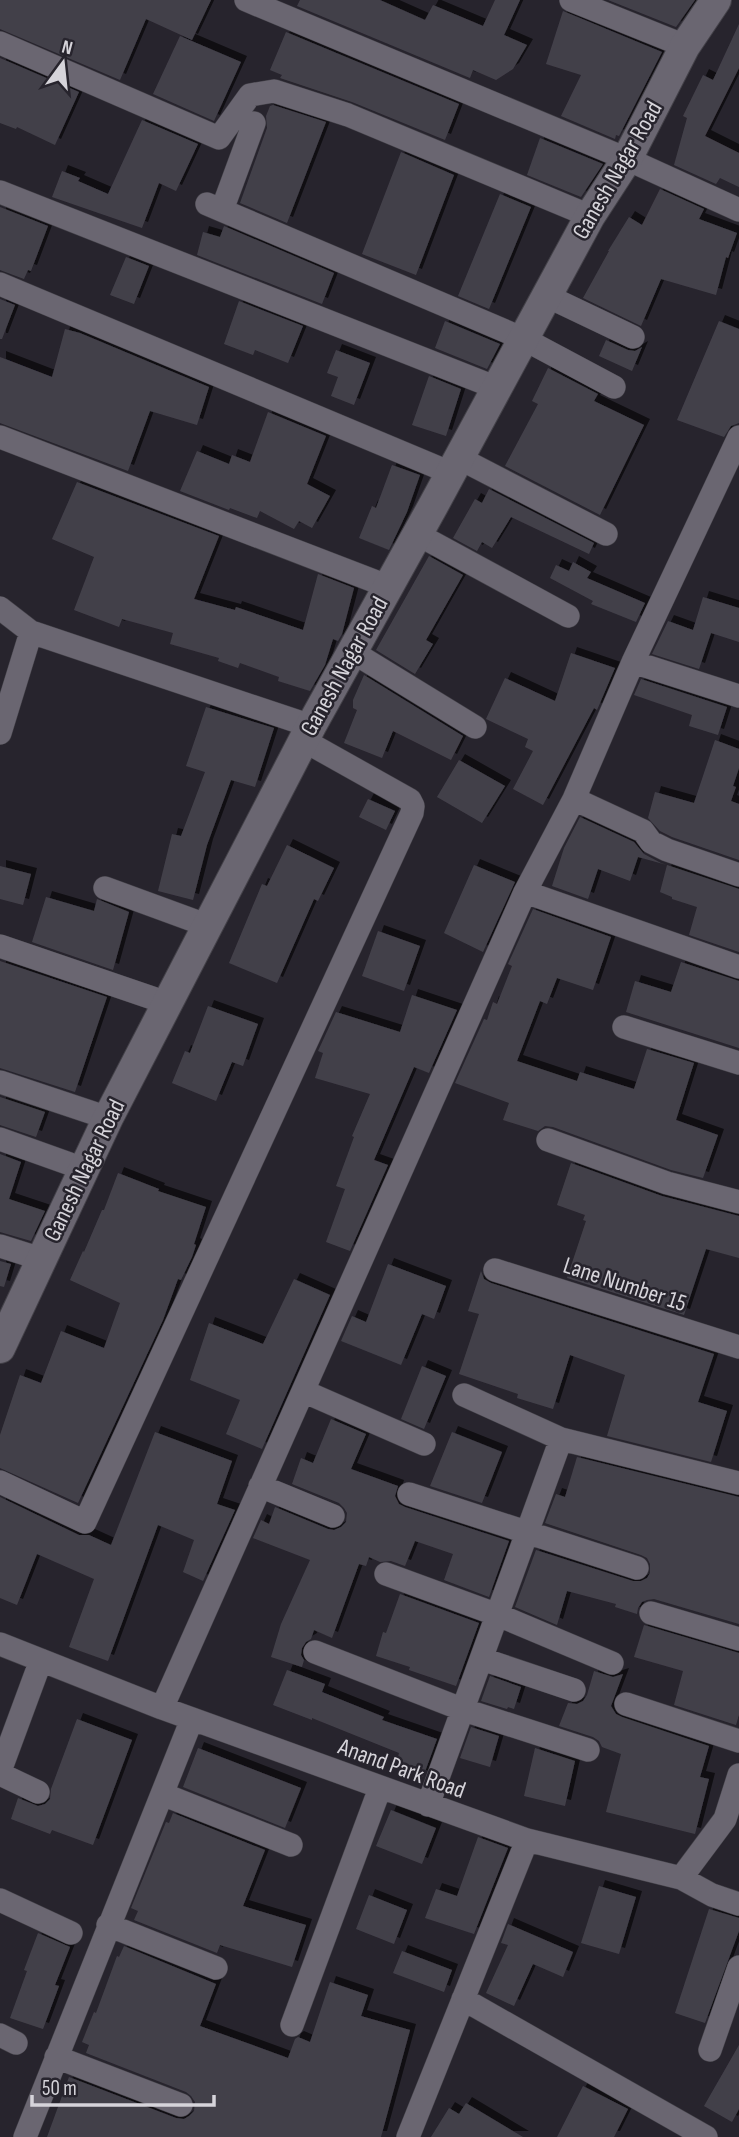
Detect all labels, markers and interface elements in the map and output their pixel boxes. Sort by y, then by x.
north arrow [28,28,98,98]
text: N [59,36,75,60]
street label: Ganesh Nagar Road [566,96,669,244]
street label: Ganesh Nagar Road [294,592,395,741]
street label: Ganesh Nagar Road [38,1094,131,1246]
street label: Lane Number 15 [560,1251,690,1318]
street label: Anand Park Road [333,1732,469,1805]
scale bar [32,2064,214,2108]
text: 50 m [42,2076,77,2101]

